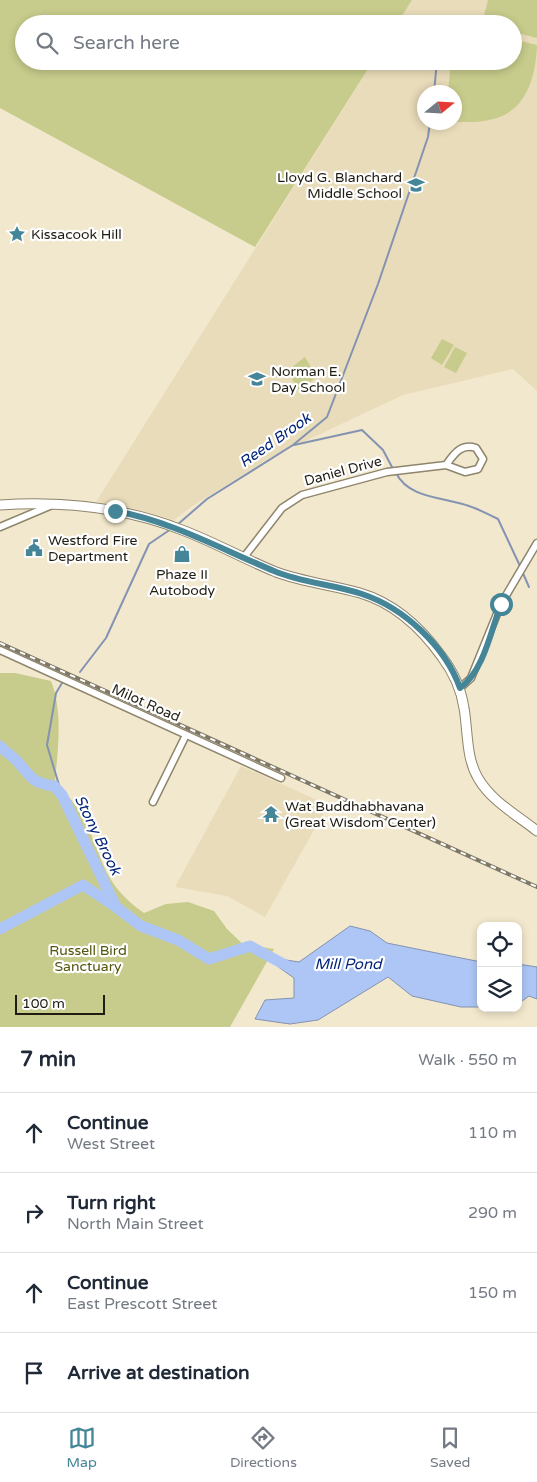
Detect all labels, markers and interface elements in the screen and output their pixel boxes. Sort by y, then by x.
search box [15,15,522,70]
icon: search [33,29,61,57]
text: Search here [73,32,180,54]
north arrow [417,85,462,130]
place label: Lloyd G. Blanchard Middle School [277,169,402,202]
school or university icon: Lloyd G. Blanchard Middle School [406,175,426,195]
place icon: Kissacook Hill [7,224,27,244]
place label: Kissacook Hill [31,226,122,243]
place label: Norman E. Day School [271,363,345,396]
school or university icon: Norman E. Day School [247,369,267,389]
water label: Reed Brook [236,408,316,471]
street label: Daniel Drive [302,452,384,490]
route end [104,500,127,523]
place label: Westford Fire Department [48,532,138,565]
public building icon: Westford Fire Department [24,538,44,558]
shop icon: Phaze II Autobody [172,544,192,564]
place label: Phaze II Autobody [149,566,216,599]
route start [490,593,513,616]
street label: Milot Road [109,680,183,726]
water label: Stony Brook [71,792,126,880]
place label: Wat Buddhabhavana (Great Wisdom Center) [285,798,436,831]
temple icon: Wat Buddhabhavana (Great Wisdom Center) [261,804,281,824]
map controls [477,922,522,1012]
button: locate [477,922,522,967]
park label: Russell Bird Sanctuary [49,942,127,975]
water label: Mill Pond [314,955,383,973]
button: layers [477,967,522,1012]
scale bar [15,992,105,1015]
text: 100 m [22,995,65,1012]
text: 7 min [20,1047,76,1072]
text: Walk · 550 m [418,1050,517,1070]
text: Continue [67,1112,149,1134]
icon: ahead [20,1119,48,1147]
text: 110 m [468,1123,517,1143]
text: West Street [67,1134,155,1154]
text: Turn right [67,1192,155,1214]
icon: right [20,1199,48,1227]
text: 290 m [468,1203,517,1223]
text: North Main Street [67,1214,204,1234]
text: Continue [67,1272,149,1294]
icon: ahead [20,1279,48,1307]
text: 150 m [468,1283,517,1303]
text: East Prescott Street [67,1294,217,1314]
icon: arrive [20,1359,48,1387]
text: Arrive at destination [67,1362,250,1384]
tab: Map [67,1424,97,1471]
tab: Directions [230,1424,297,1471]
tab: Saved [430,1424,470,1471]

